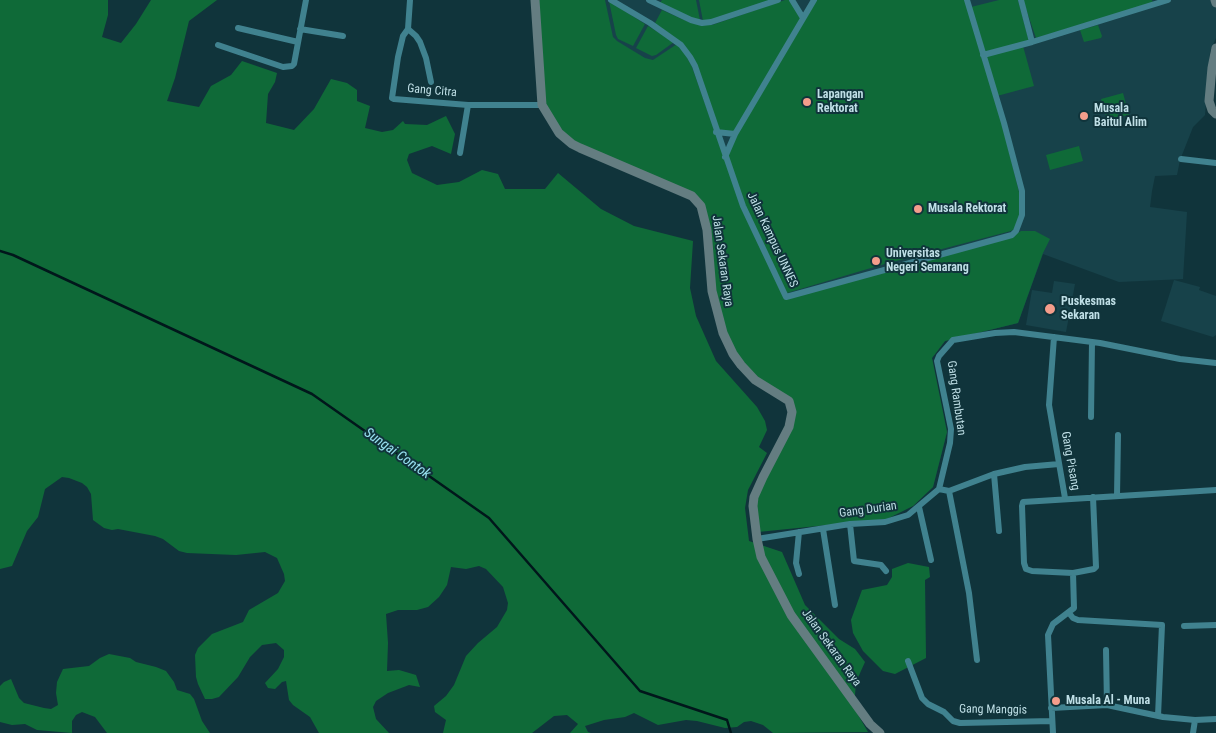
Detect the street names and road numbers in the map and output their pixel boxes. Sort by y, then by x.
street label: Gang Citra [407,82,457,100]
street label: Jalan Kampus UNNES [744,190,800,290]
street label: Jalan Sekaran Raya [708,214,736,308]
street label: Gang Rambutan [944,360,968,436]
street label: Gang Pisang [1058,430,1082,492]
street label: Gang Durian [838,499,898,521]
street label: Jalan Sekaran Raya [798,607,864,689]
street label: Gang Manggis [959,702,1027,718]

